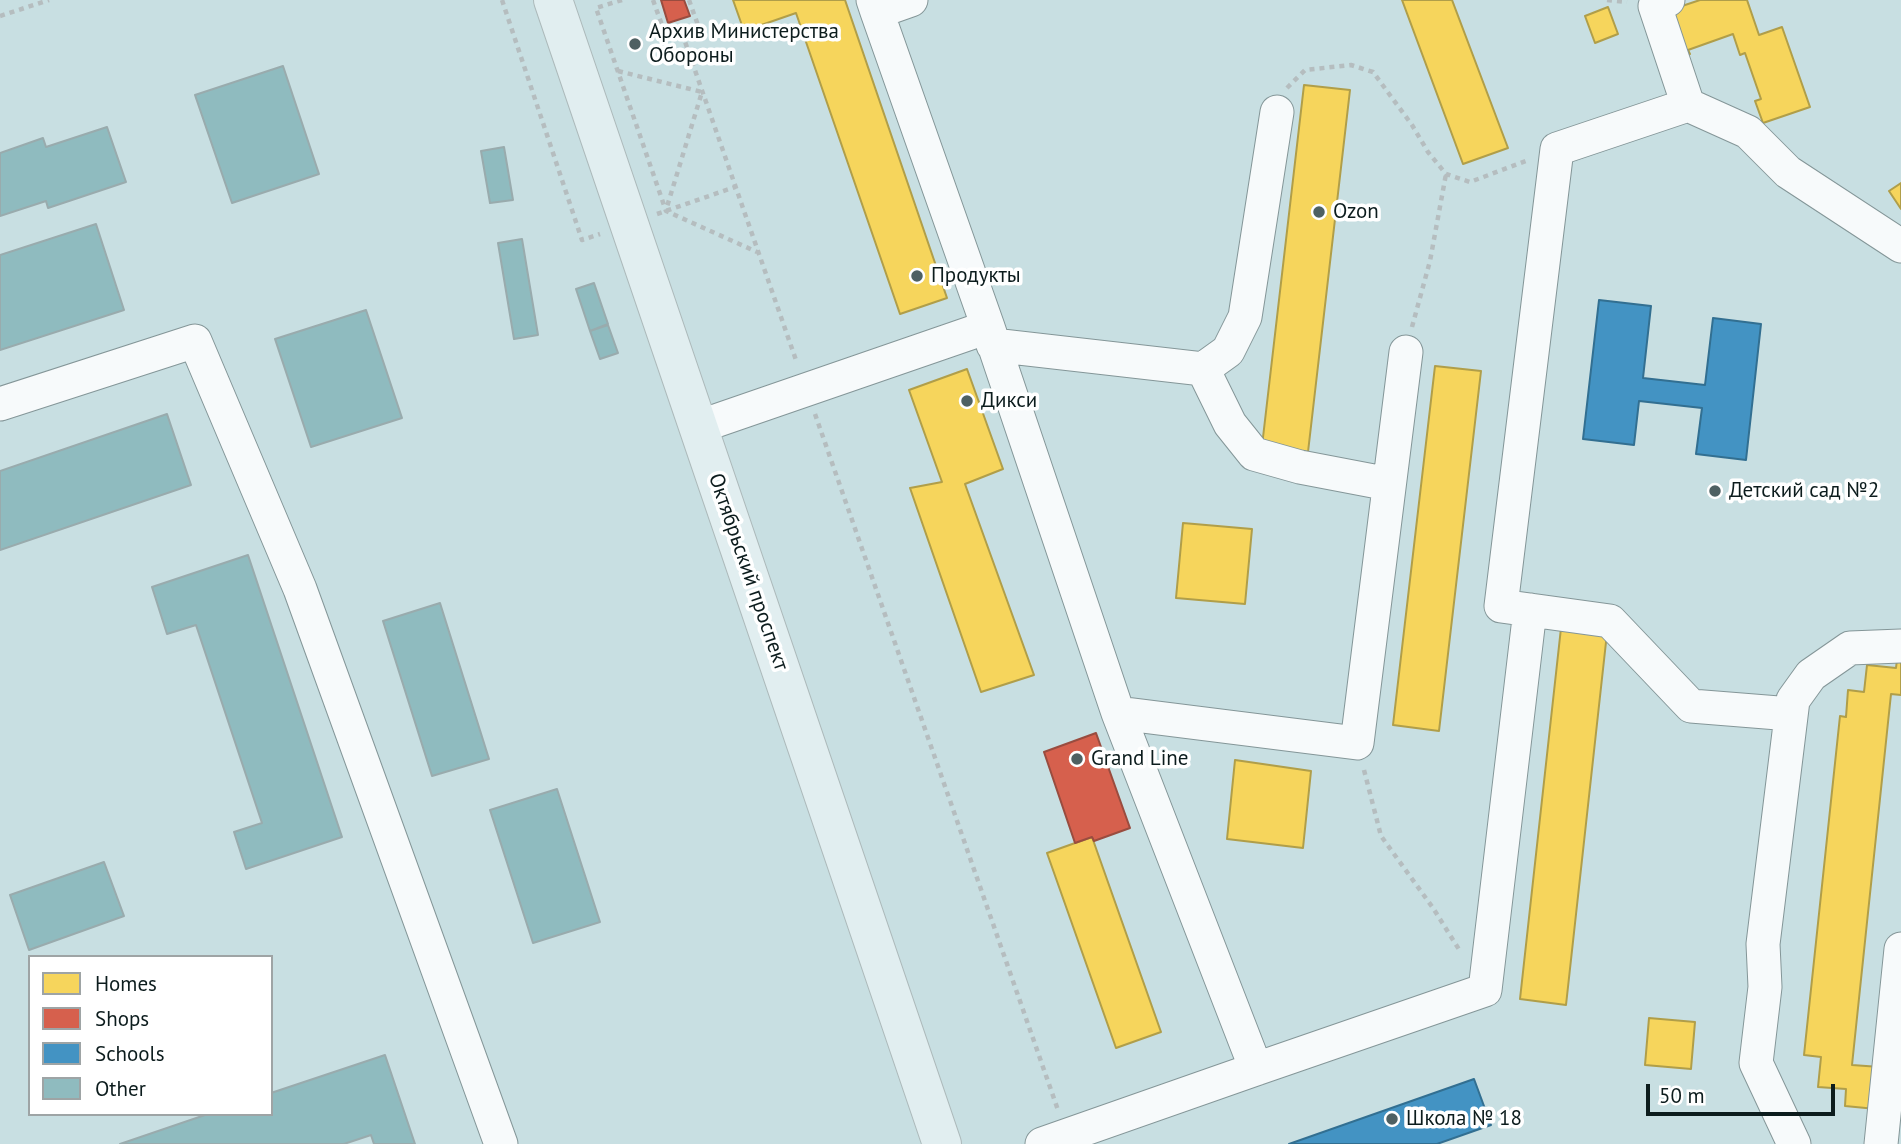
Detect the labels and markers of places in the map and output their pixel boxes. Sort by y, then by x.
place label: Архив Министерства Обороны [649,19,839,69]
marker: Архив Министерства Обороны [627,36,643,52]
place label: Ozon [1333,199,1379,225]
marker: Ozon [1311,204,1327,220]
place label: Продукты [931,263,1021,289]
marker: Продукты [909,268,925,284]
place label: Дикси [981,388,1037,414]
marker: Дикси [959,393,975,409]
place label: Детский сад №2 [1729,478,1879,504]
marker: Детский сад №2 [1707,483,1723,499]
place label: Grand Line [1091,746,1188,772]
marker: Grand Line [1069,751,1085,767]
place label: Школа № 18 [1406,1106,1522,1132]
marker: Школа № 18 [1384,1111,1400,1127]

